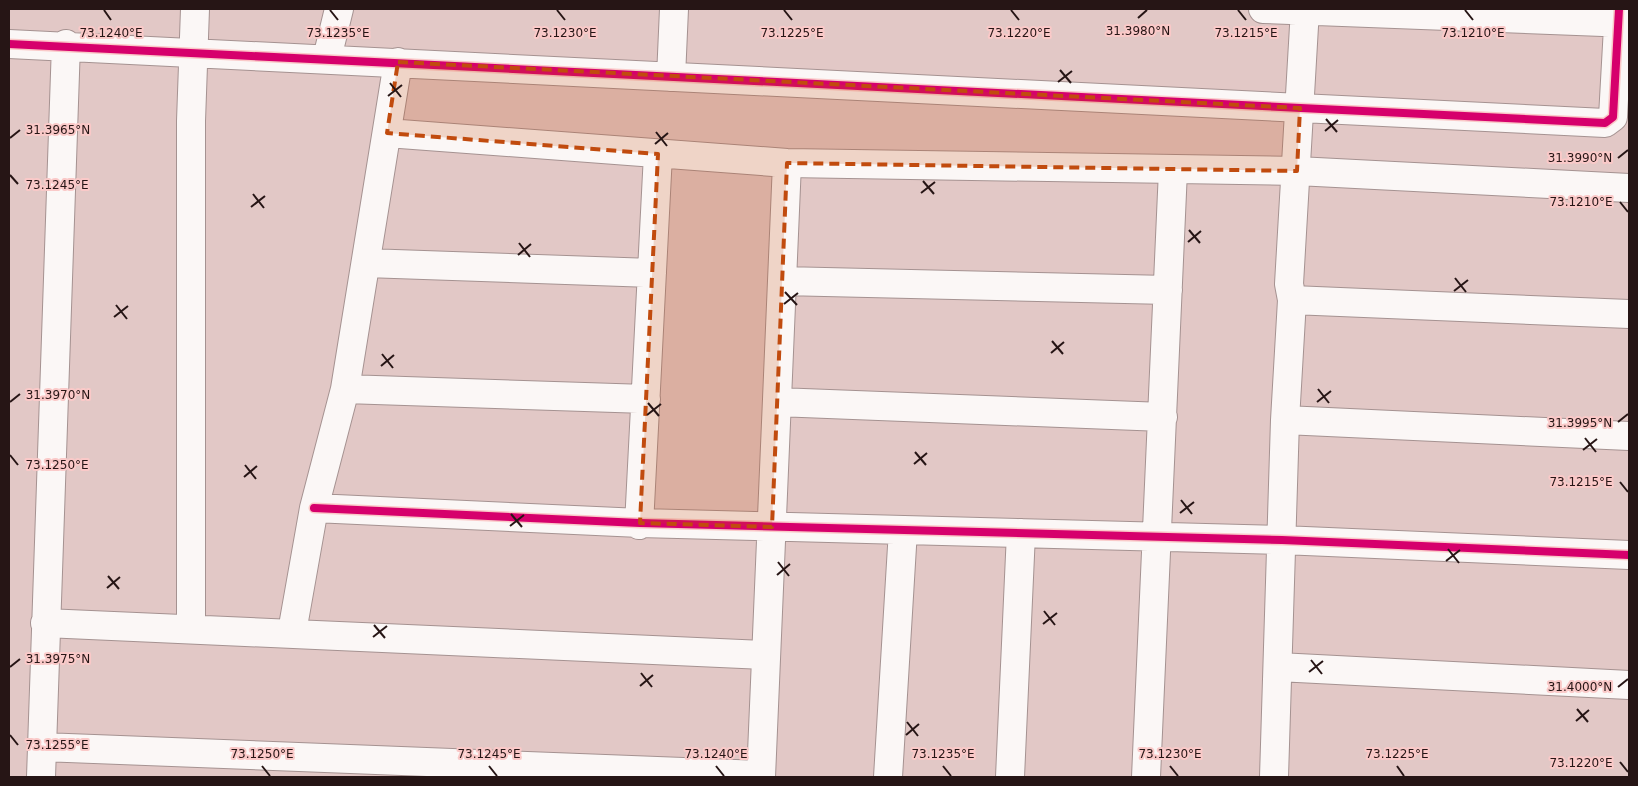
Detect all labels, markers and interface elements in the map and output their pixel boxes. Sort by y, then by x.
text: 31.3980°N [1106,24,1170,38]
text: 73.1240°E [79,26,143,40]
text: 73.1235°E [306,26,370,40]
text: 73.1230°E [533,26,597,40]
text: 73.1225°E [760,26,824,40]
text: 73.1220°E [987,26,1051,40]
text: 73.1215°E [1214,26,1278,40]
text: 73.1210°E [1441,26,1505,40]
text: 31.3965°N [26,123,90,137]
text: 31.3990°N [1548,151,1612,165]
text: 73.1245°E [25,178,89,192]
text: 73.1210°E [1549,195,1613,209]
text: 31.3970°N [26,388,90,402]
text: 31.3995°N [1548,416,1612,430]
text: 73.1250°E [25,458,89,472]
text: 73.1215°E [1549,475,1613,489]
text: 31.3975°N [26,652,90,666]
text: 31.4000°N [1548,680,1612,694]
text: 73.1255°E [25,738,89,752]
text: 73.1250°E [230,747,294,761]
text: 73.1245°E [457,747,521,761]
text: 73.1240°E [684,747,748,761]
text: 73.1235°E [911,747,975,761]
text: 73.1230°E [1138,747,1202,761]
text: 73.1225°E [1365,747,1429,761]
text: 73.1220°E [1549,756,1613,770]

